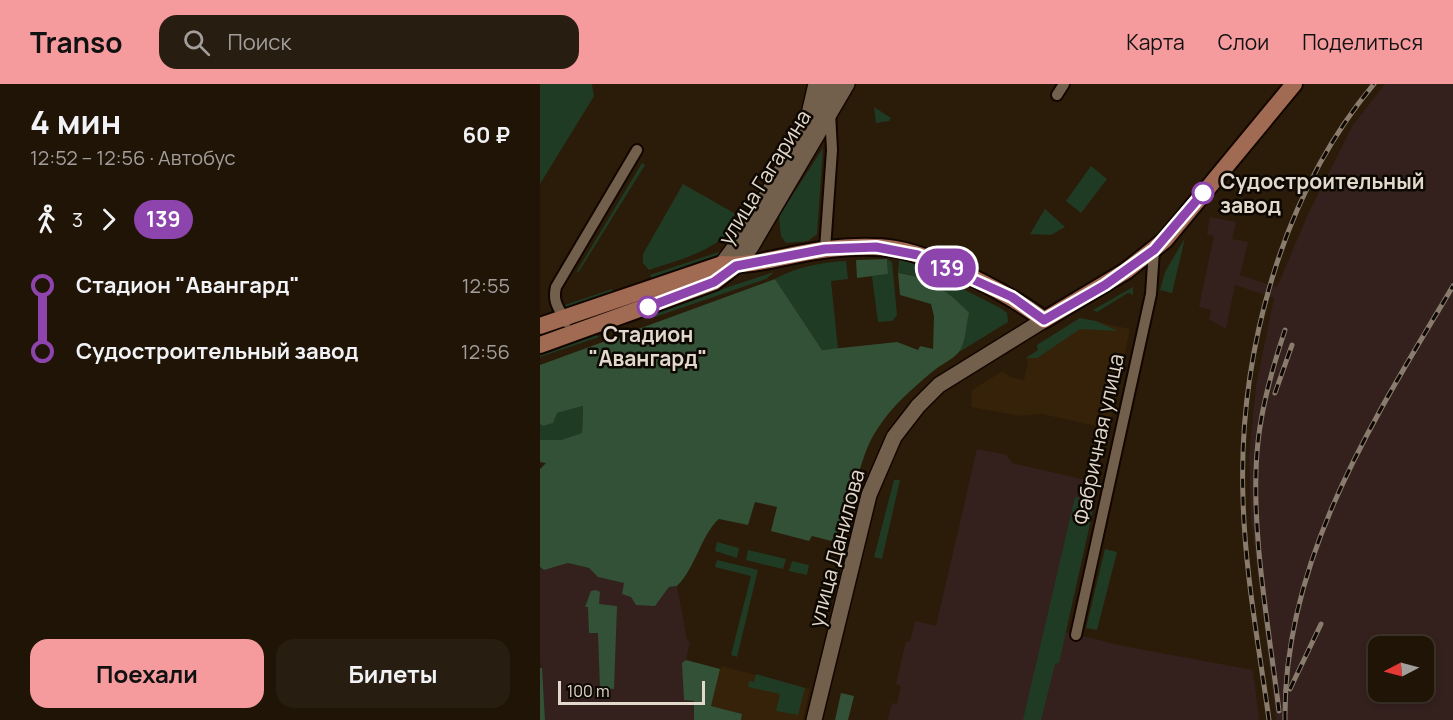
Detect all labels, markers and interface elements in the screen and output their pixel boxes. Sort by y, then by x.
search box [159,15,579,69]
text: Transo [30,23,123,61]
icon: search [180,26,213,59]
text: Поиск [228,27,291,57]
text: Карта [1126,28,1185,56]
text: Слои [1218,28,1269,56]
text: Поделиться [1302,28,1423,56]
text: 4 мин [30,99,121,144]
street label: улица Гагарина [711,104,817,250]
text: 60 ₽ [462,120,510,150]
text: 12:52 – 12:56 · Автобус [30,144,236,171]
place label: Судостроительный завод [1220,167,1424,219]
marker: Судостроительный завод [1192,182,1214,204]
icon: walk [30,203,63,236]
icon: forward [92,203,125,236]
text: 139 [146,205,181,233]
text: 3 [72,206,83,233]
line badge: 139 [912,248,982,288]
text: 139 [930,254,964,282]
text: Стадион "Авангард" [76,270,300,300]
text: 12:55 [462,272,510,299]
marker: Стадион "Авангард" [637,296,659,318]
place label: Стадион "Авангард" [589,320,707,372]
text: Судостроительный завод [76,336,359,366]
text: 12:56 [461,338,510,365]
street label: Фабричная улица [1066,351,1130,527]
street label: улица Данилова [801,466,871,630]
north arrow [1368,636,1434,702]
map controls [1368,636,1434,702]
button: Поехали [30,639,264,708]
button: Билеты [276,639,510,708]
scale bar [558,678,705,706]
text: 100 m [567,680,610,702]

